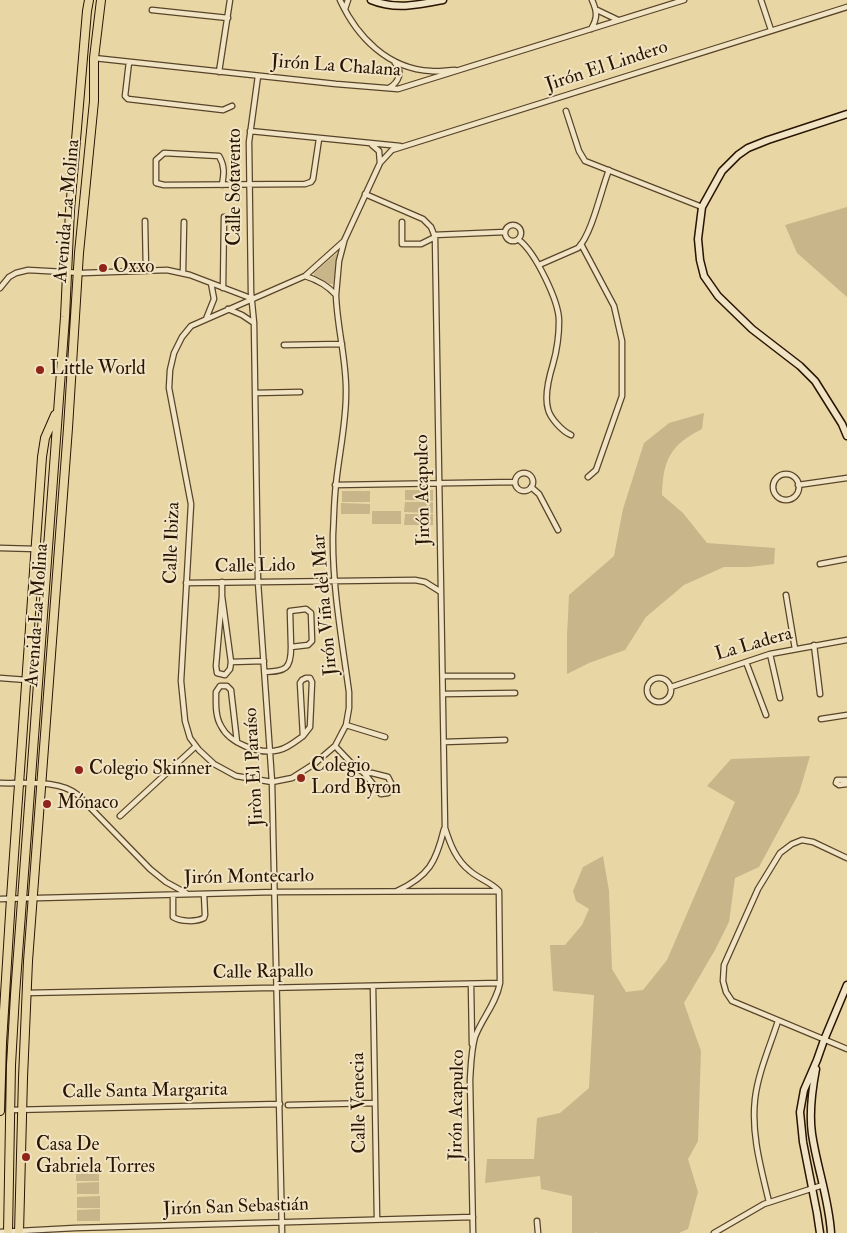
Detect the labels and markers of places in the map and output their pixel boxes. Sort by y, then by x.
place label: Oxxo [113,257,154,279]
marker: Oxxo [97,262,109,274]
place label: Little World [50,359,146,381]
marker: Little World [34,364,46,376]
place label: Colegio Lord Byron [311,756,401,800]
place label: Colegio Skinner [89,759,211,781]
marker: Colegio Skinner [73,764,85,776]
marker: Colegio Lord Byron [295,772,307,784]
place label: Mónaco [57,793,119,815]
marker: Mónaco [41,798,53,810]
place label: Casa De Gabriela Torres [36,1135,155,1179]
marker: Casa De Gabriela Torres [20,1151,32,1163]

